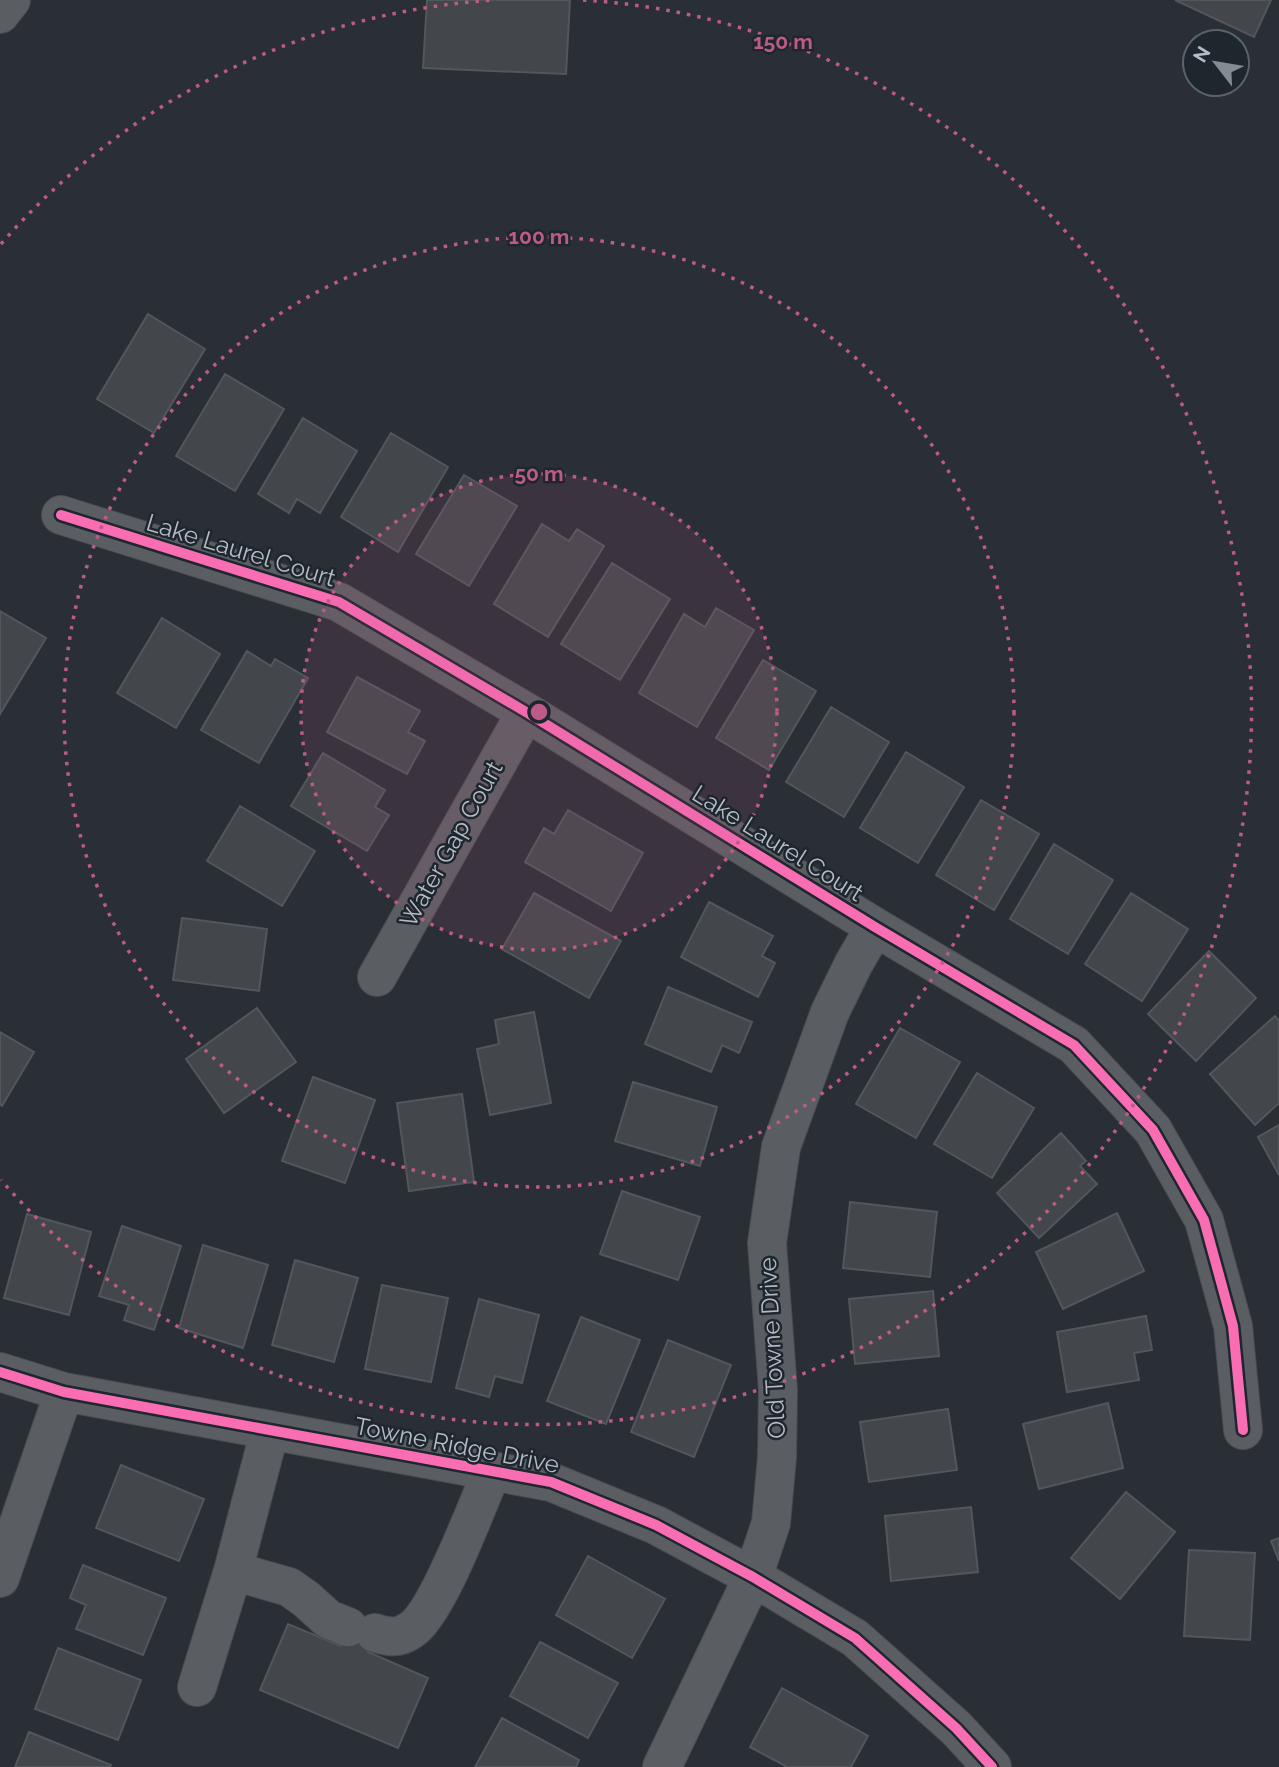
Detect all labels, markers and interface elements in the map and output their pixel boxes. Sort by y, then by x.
north arrow [1181,28,1251,98]
text: 150 m [753,29,813,54]
text: N [1188,42,1215,66]
text: 100 m [509,224,569,249]
text: 50 m [514,461,564,486]
street label: Lake Laurel Court [143,507,339,593]
centre of rings [527,700,551,724]
street label: Water Gap Court [393,756,509,932]
street label: Lake Laurel Court [687,779,869,907]
street label: Old Towne Drive [753,1257,791,1439]
street label: Towne Ridge Drive [352,1411,562,1479]

